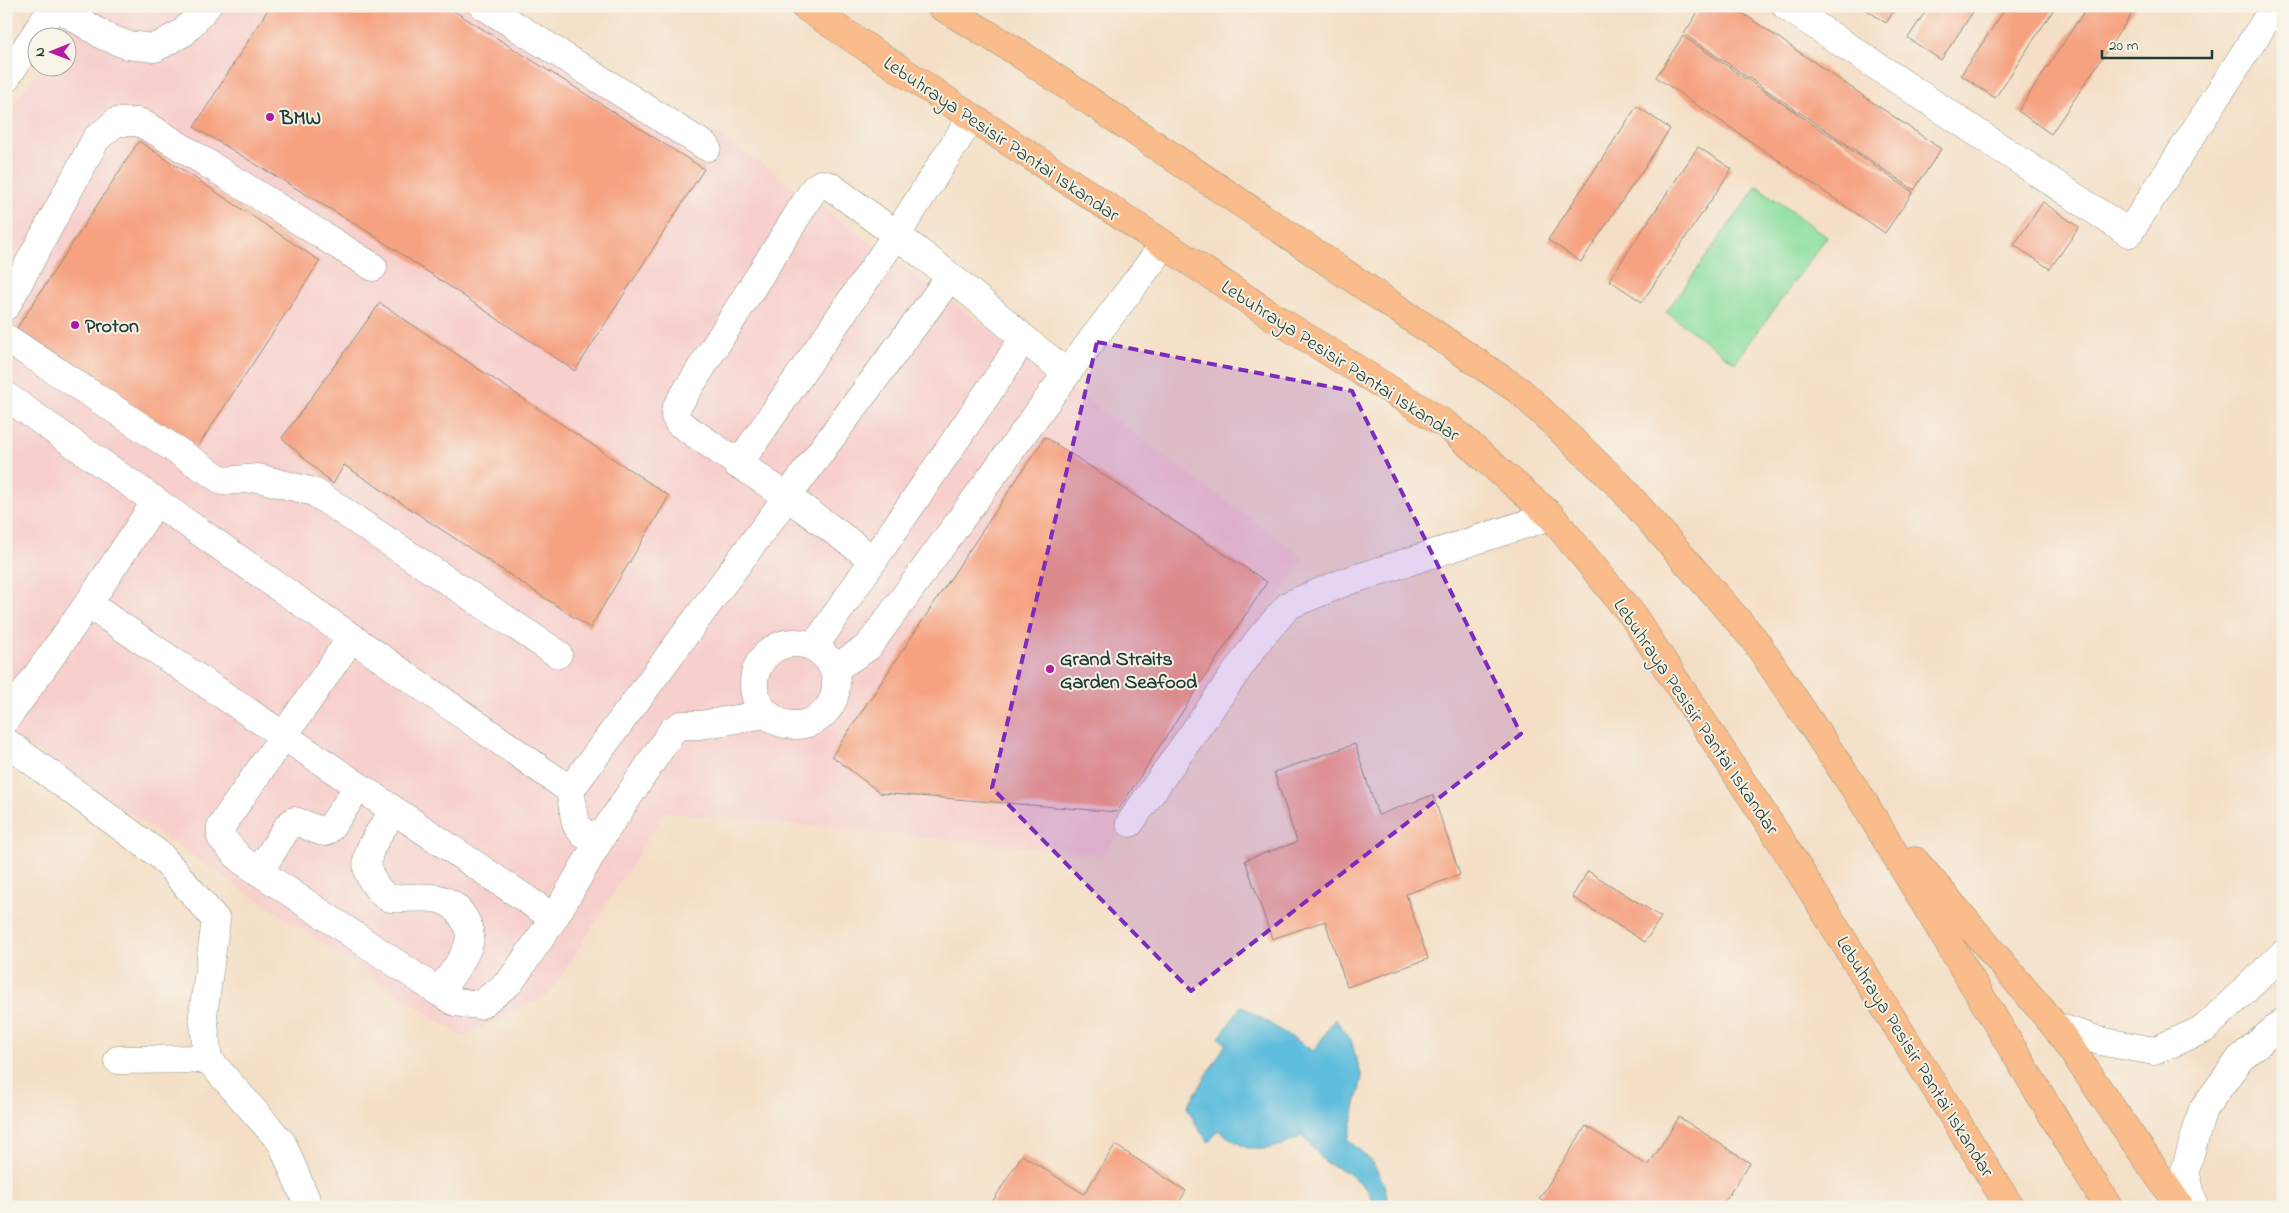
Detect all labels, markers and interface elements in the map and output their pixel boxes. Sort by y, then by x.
north arrow [28,28,78,78]
scale bar [2102,28,2212,60]
text: 20 m [2109,35,2139,57]
text: N [30,47,51,57]
street label: Lebuhraya Pesisir Pantai Iskandar [877,50,1125,231]
place label: BMW [279,105,321,134]
marker: BMW [264,111,276,123]
street label: Lebuhraya Pesisir Pantai Iskandar [1215,274,1465,451]
place label: Proton [85,313,139,342]
marker: Proton [69,319,81,331]
street label: Lebuhraya Pesisir Pantai Iskandar [1605,593,1786,842]
place label: Grand Straits Garden Seafood [1060,646,1198,698]
marker: Grand Straits Garden Seafood [1044,663,1056,675]
street label: Lebuhraya Pesisir Pantai Iskandar [1828,931,2001,1184]

